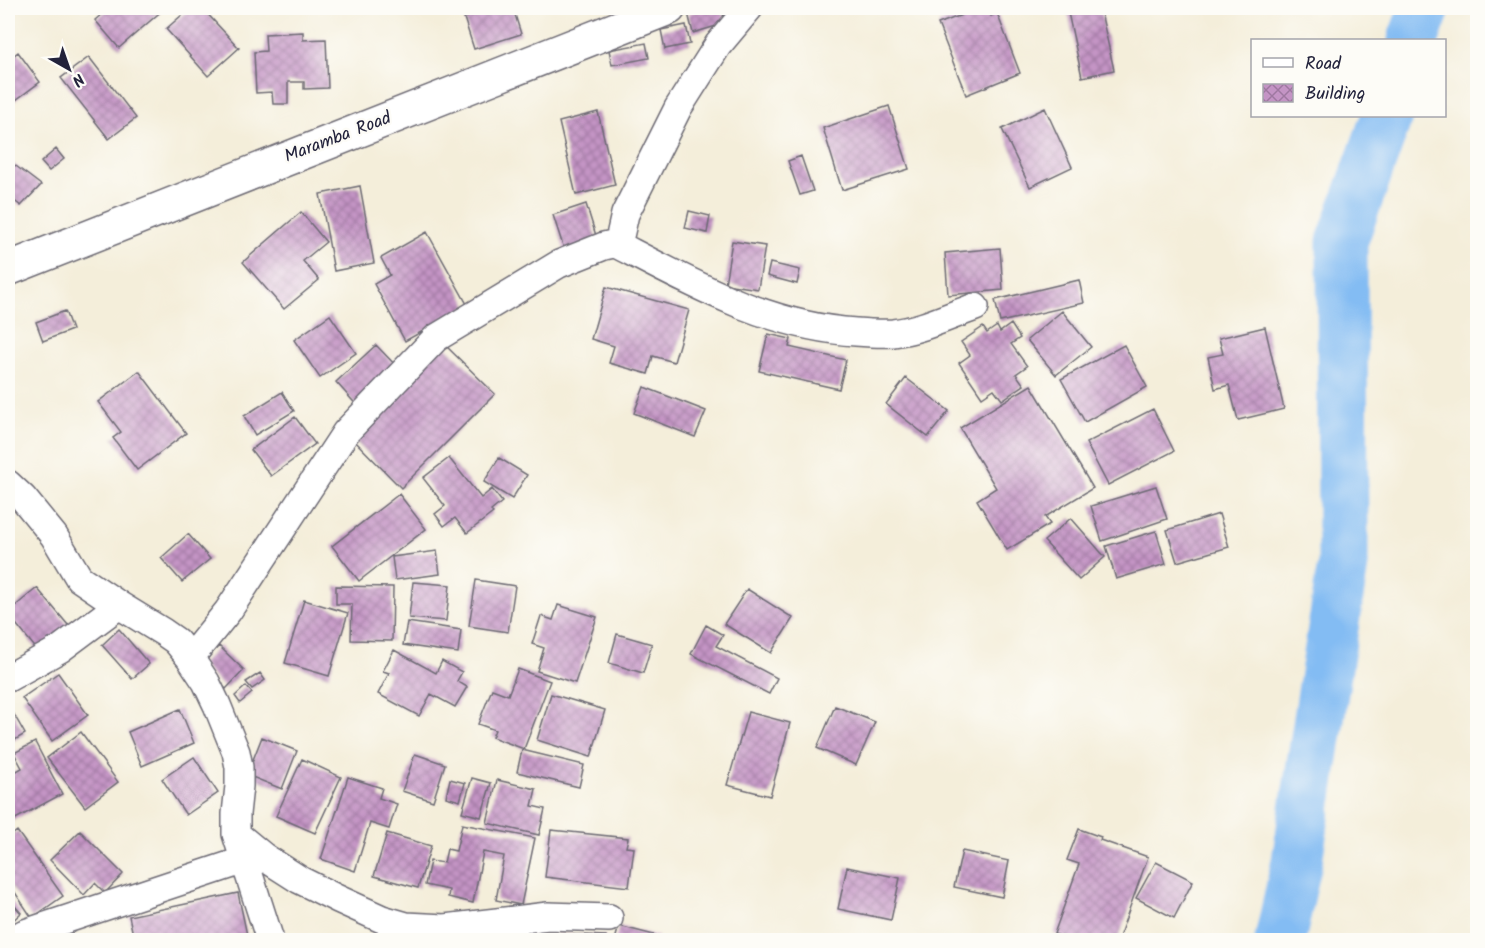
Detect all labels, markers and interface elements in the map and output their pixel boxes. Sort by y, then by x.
north arrow [39,39,99,99]
legend [1251,39,1446,117]
text: Road [1305,50,1342,79]
text: N [66,67,90,92]
text: Building [1305,80,1365,109]
street label: Maramba Road [280,104,397,172]

